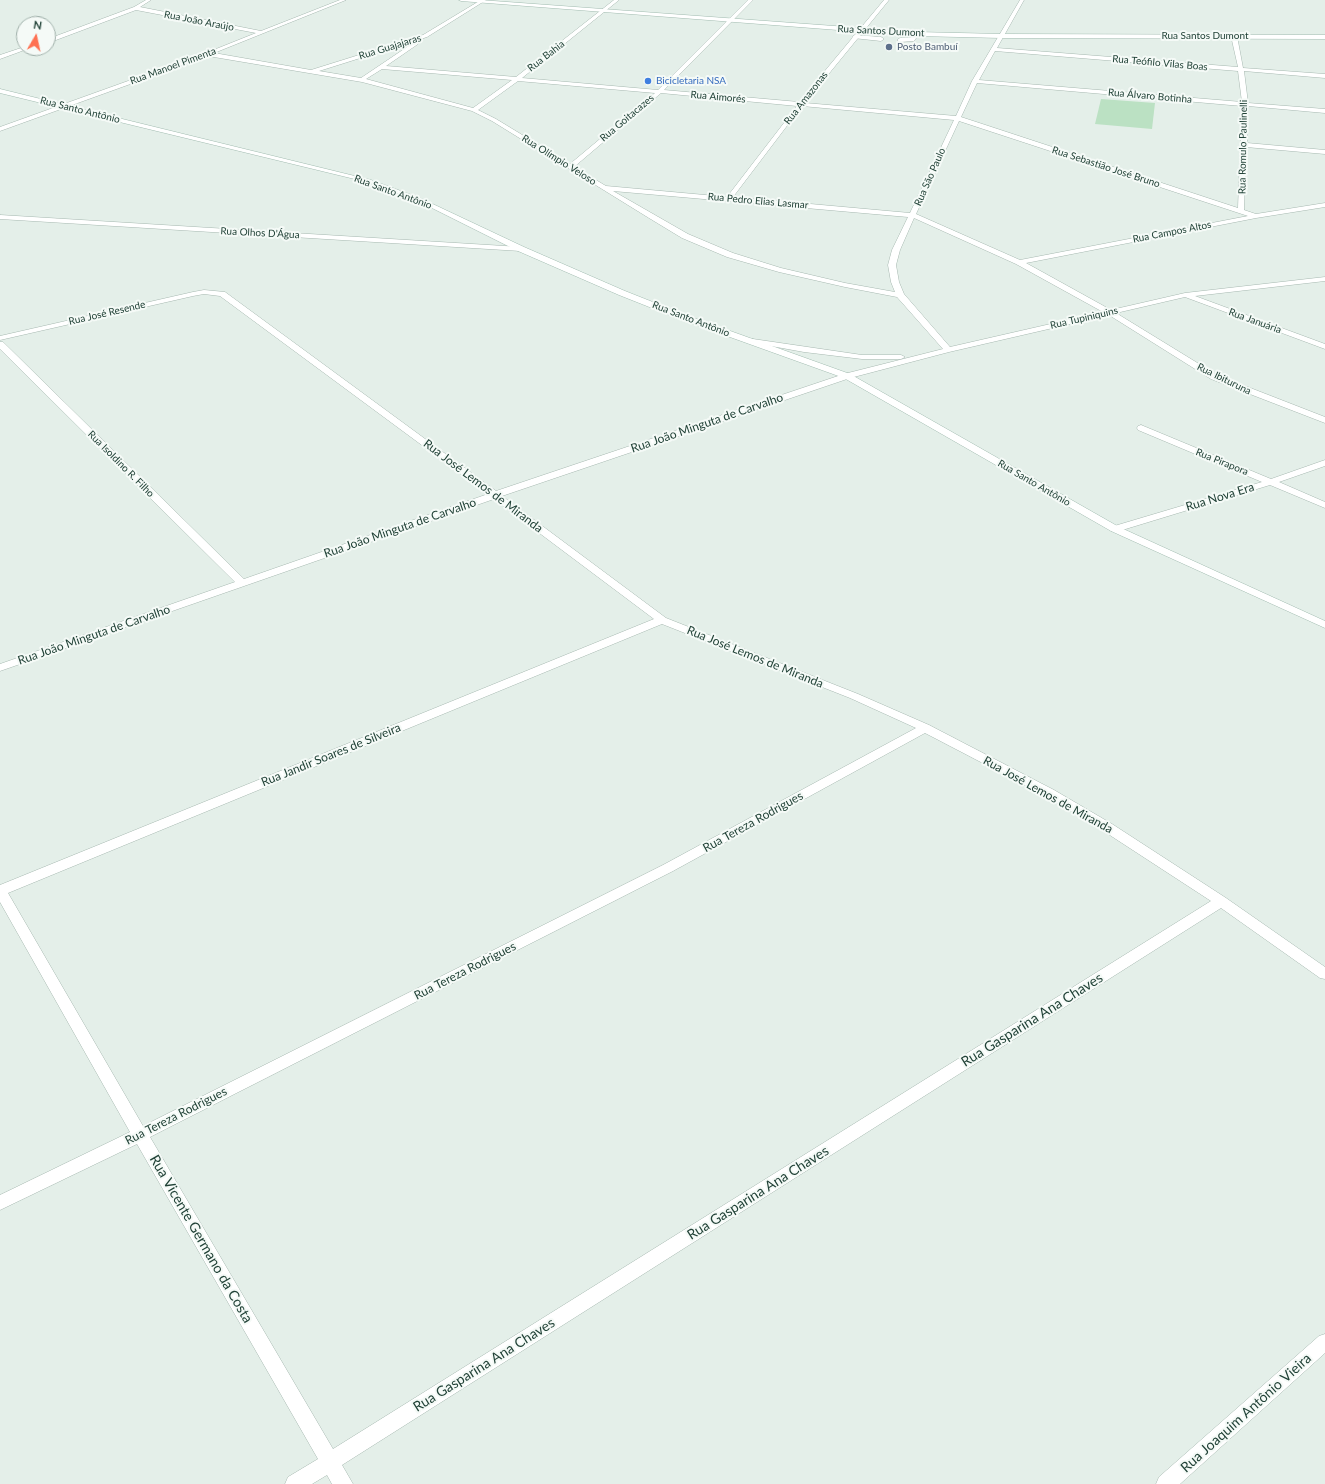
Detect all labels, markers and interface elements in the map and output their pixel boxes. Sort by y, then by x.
street label: Rua João Araújo [163,8,235,34]
north arrow [16,16,56,56]
text: N [33,18,43,32]
street label: Rua Santos Dumont [837,23,925,39]
street label: Rua Santos Dumont [1161,30,1249,42]
street label: Rua Guajajaras [357,32,423,62]
street label: Rua Bahia [525,38,567,74]
place label: Posto Bambuí [897,41,958,53]
marker: Posto Bambuí [884,42,894,52]
street label: Rua Manoel Pimenta [128,45,218,87]
street label: Rua Teófilo Vilas Boas [1112,53,1208,73]
street label: Rua Amazonas [782,69,830,127]
place label: Bicicletaria NSA [656,75,726,87]
marker: Bicicletaria NSA [643,76,653,86]
street label: Rua Álvaro Botinha [1108,86,1192,106]
street label: Rua Aimorés [690,89,746,105]
street label: Rua Goitacazes [598,92,656,144]
street label: Rua Santo Antônio [39,94,121,126]
street label: Rua Romulo Paulinelli [1236,100,1250,194]
street label: Rua Olímpio Veloso [520,132,598,188]
street label: Rua Sebastião José Bruno [1051,144,1161,190]
street label: Rua São Paulo [912,146,948,208]
street label: Rua Santo Antônio [352,172,434,212]
street label: Rua Pedro Elias Lasmar [707,191,809,211]
street label: Rua Campos Altos [1132,218,1212,246]
street label: Rua Olhos D'Água [220,225,300,241]
street label: Rua José Resende [67,298,147,328]
street label: Rua Santo Antônio [651,299,731,339]
street label: Rua Tupiniquins [1049,304,1119,332]
street label: Rua Januária [1227,306,1283,336]
street label: Rua Ibituruna [1195,361,1253,397]
street label: Rua João Minguta de Carvalho [629,390,785,456]
street label: Rua Isoldino R. Filho [85,428,157,500]
street label: Rua José Lemos de Miranda [420,436,546,536]
street label: Rua Pirapora [1194,446,1250,478]
street label: Rua Santo Antônio [996,457,1072,509]
street label: Rua Nova Era [1184,480,1256,514]
street label: Rua João Minguta de Carvalho [322,495,478,561]
street label: Rua João Minguta de Carvalho [16,602,172,668]
street label: Rua José Lemos de Miranda [685,623,825,691]
street label: Rua Jandir Soares de Silveira [259,720,403,790]
street label: Rua José Lemos de Miranda [981,753,1115,837]
street label: Rua Tereza Rodrigues [700,788,806,856]
street label: Rua Tereza Rodrigues [412,939,518,1003]
street label: Rua Gasparina Ana Chaves [958,969,1106,1071]
street label: Rua Tereza Rodrigues [123,1084,229,1148]
street label: Rua Gasparina Ana Chaves [684,1142,832,1244]
street label: Rua Vicente Germano da Costa [146,1152,256,1326]
street label: Rua Gasparina Ana Chaves [410,1314,558,1416]
street label: Rua Joaquim Antônio Vieira [1177,1350,1315,1476]

